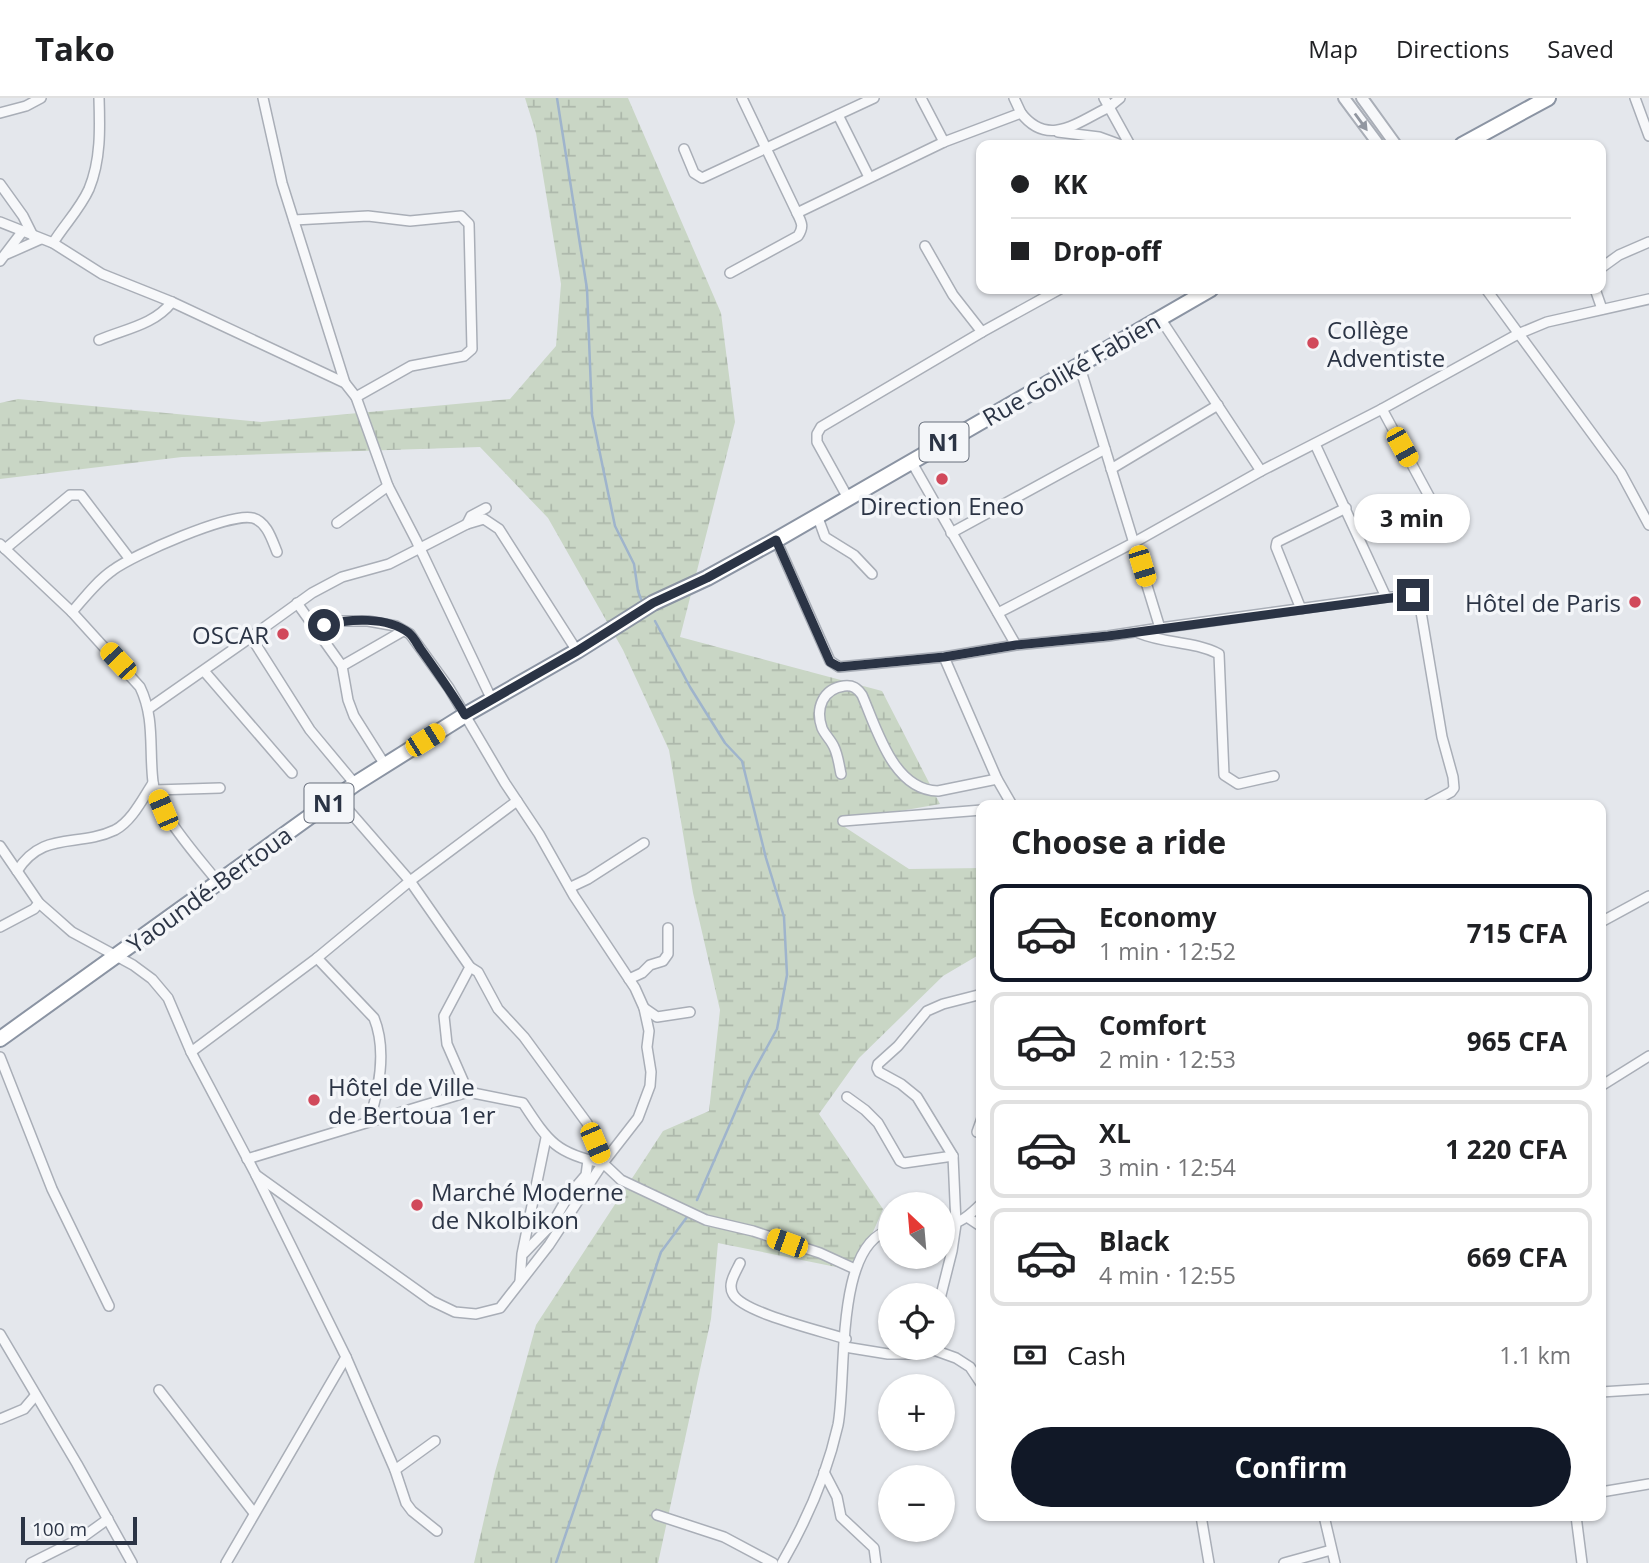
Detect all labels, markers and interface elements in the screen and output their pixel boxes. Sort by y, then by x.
text: Tako [35,26,115,71]
text: Map [1308,32,1358,65]
text: Directions [1396,32,1509,65]
text: Saved [1547,32,1614,65]
one-way arrow [1354,113,1368,131]
text: KK [1053,166,1088,202]
text: Drop-off [1053,233,1161,269]
street label: Rue Goliké Fabien [976,305,1166,433]
place label: Collège Adventiste [1327,313,1445,374]
marker: Collège Adventiste [1305,335,1321,351]
road number: N1 [920,422,968,462]
car [1383,424,1422,470]
marker: Direction Eneo [934,471,950,487]
place label: Direction Eneo [860,489,1024,522]
callout: 3 min [1355,494,1471,542]
text: 3 min [1380,502,1444,534]
car [1126,543,1159,589]
route end [1397,579,1429,611]
place label: Hôtel de Paris [1465,586,1621,619]
marker: Hôtel de Paris [1627,594,1643,610]
route start [308,609,340,641]
place label: OSCAR [192,618,269,651]
marker: OSCAR [275,626,291,642]
car [96,638,141,684]
car [402,720,449,760]
road number: N1 [304,783,354,822]
car [146,787,181,833]
street label: Yaoundé-Bertoua [120,818,298,960]
text: Choose a ride [1011,820,1226,863]
text: Economy [1099,899,1217,935]
icon: car [1015,902,1078,965]
text: 715 CFA [1467,915,1567,951]
text: 1 min · 12:52 [1099,935,1236,967]
text: Comfort [1099,1007,1206,1043]
icon: car [1015,1010,1078,1073]
text: 965 CFA [1467,1023,1567,1059]
text: 2 min · 12:53 [1099,1043,1236,1075]
place label: Hôtel de Ville de Bertoua 1er [328,1070,496,1131]
marker: Hôtel de Ville de Bertoua 1er [306,1092,322,1108]
text: XL [1099,1115,1131,1151]
icon: car [1015,1118,1078,1181]
car [578,1120,613,1166]
text: 1 220 CFA [1445,1131,1567,1167]
text: 3 min · 12:54 [1099,1151,1236,1183]
place label: Marché Moderne de Nkolbikon [431,1175,624,1236]
north arrow [878,1192,956,1269]
map controls [878,1192,955,1542]
marker: Marché Moderne de Nkolbikon [409,1197,425,1213]
text: Black [1099,1223,1170,1259]
car [764,1226,811,1260]
icon: car [1015,1226,1078,1289]
text: 669 CFA [1467,1239,1567,1275]
text: 4 min · 12:55 [1099,1259,1236,1291]
button: locate [878,1283,955,1360]
icon: cash [1011,1336,1049,1374]
text: Cash [1067,1337,1126,1373]
text: 1.1 km [1499,1339,1571,1371]
button: + [878,1374,955,1451]
button: Confirm [1011,1427,1571,1507]
button: − [878,1465,955,1542]
scale bar [21,1514,136,1546]
text: 100 m [32,1516,87,1542]

